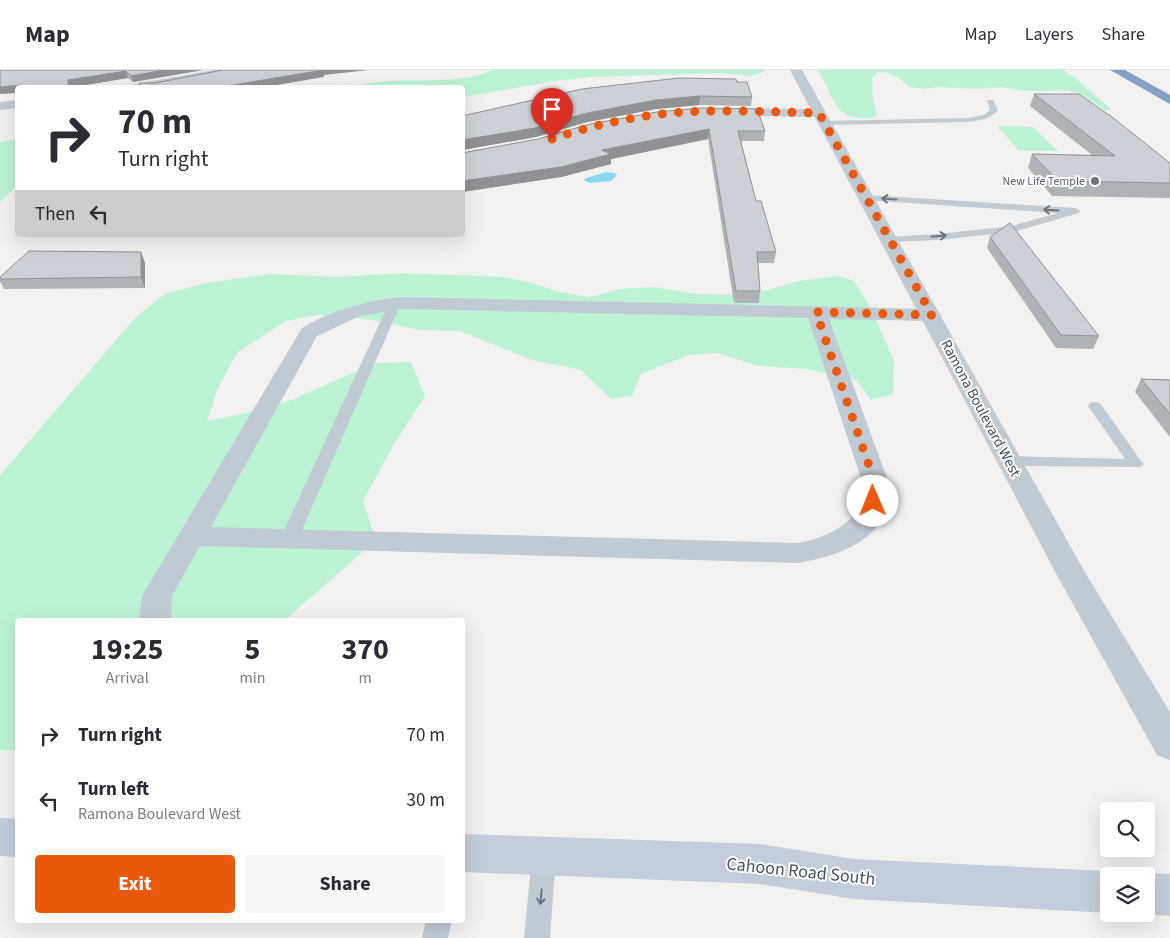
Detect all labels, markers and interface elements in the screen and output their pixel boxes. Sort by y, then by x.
text: Map [25,17,70,52]
text: Map [965,22,997,47]
text: Layers [1025,22,1074,47]
text: Share [1102,22,1145,47]
pin [531,88,573,139]
icon: arrive [538,95,566,123]
text: 70 m [118,97,192,147]
icon: right [35,105,100,170]
text: Turn right [118,143,208,175]
place label: New Life Temple [1002,173,1085,190]
marker: New Life Temple [1089,175,1101,187]
one-way arrow [882,195,898,204]
icon: left [85,200,113,228]
text: Then [35,201,75,228]
one-way arrow [1044,205,1060,215]
one-way arrow [930,232,946,241]
street label: Ramona Boulevard West [935,336,1026,481]
position arrow [846,474,898,526]
text: 19:25 [91,628,163,671]
text: 5 [244,628,260,671]
text: 370 [341,628,389,671]
text: Arrival [106,667,149,689]
text: min [239,667,265,689]
text: m [359,667,372,689]
icon: right [35,722,63,750]
text: Turn right [78,722,162,749]
text: 70 m [407,722,445,749]
text: Turn left [78,776,149,803]
icon: left [35,787,63,815]
text: 30 m [407,787,445,814]
map controls [1100,802,1155,922]
button: search [1100,802,1155,857]
text: Ramona Boulevard West [78,803,241,825]
street label: Cahoon Road South [725,851,877,892]
button: Exit [35,855,235,913]
button: Share [245,855,445,913]
button: layers [1100,867,1155,922]
one-way arrow [536,888,545,904]

